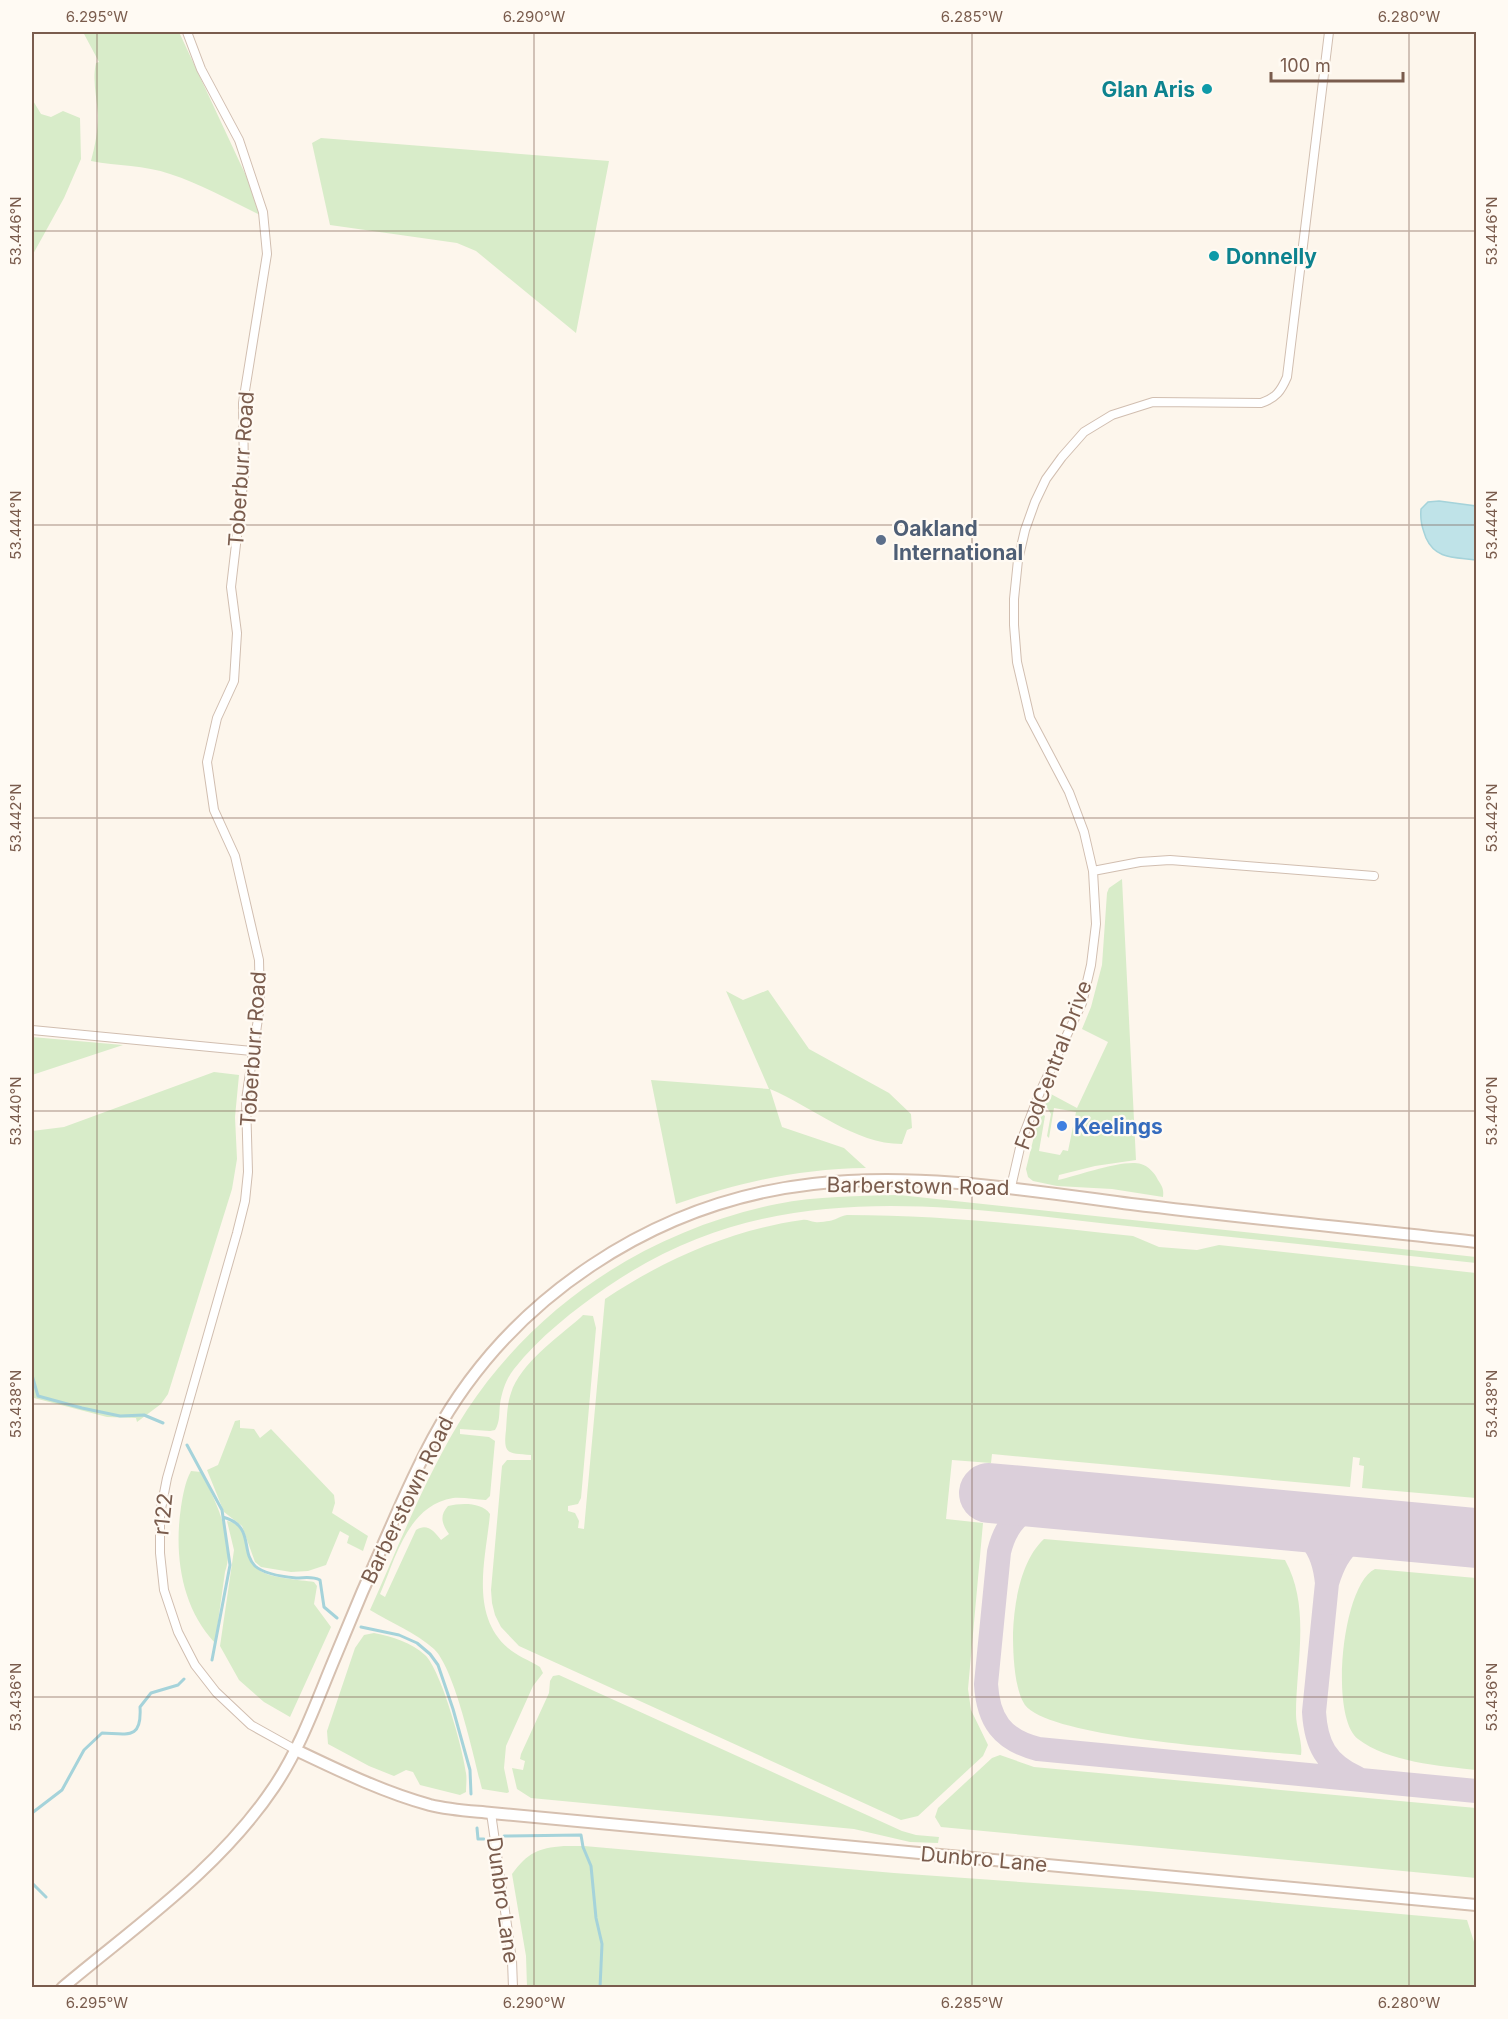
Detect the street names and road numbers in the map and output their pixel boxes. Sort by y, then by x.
street label: Toberburr Road [223,390,259,548]
street label: Toberburr Road [235,970,271,1128]
street label: FoodCentral Drive [1009,977,1097,1153]
street label: Barberstown Road [826,1172,1010,1200]
street label: Barberstown Road [356,1412,458,1588]
street label: r122 [148,1492,178,1536]
street label: Dunbro Lane [482,1835,524,1965]
street label: Dunbro Lane [920,1841,1048,1877]

